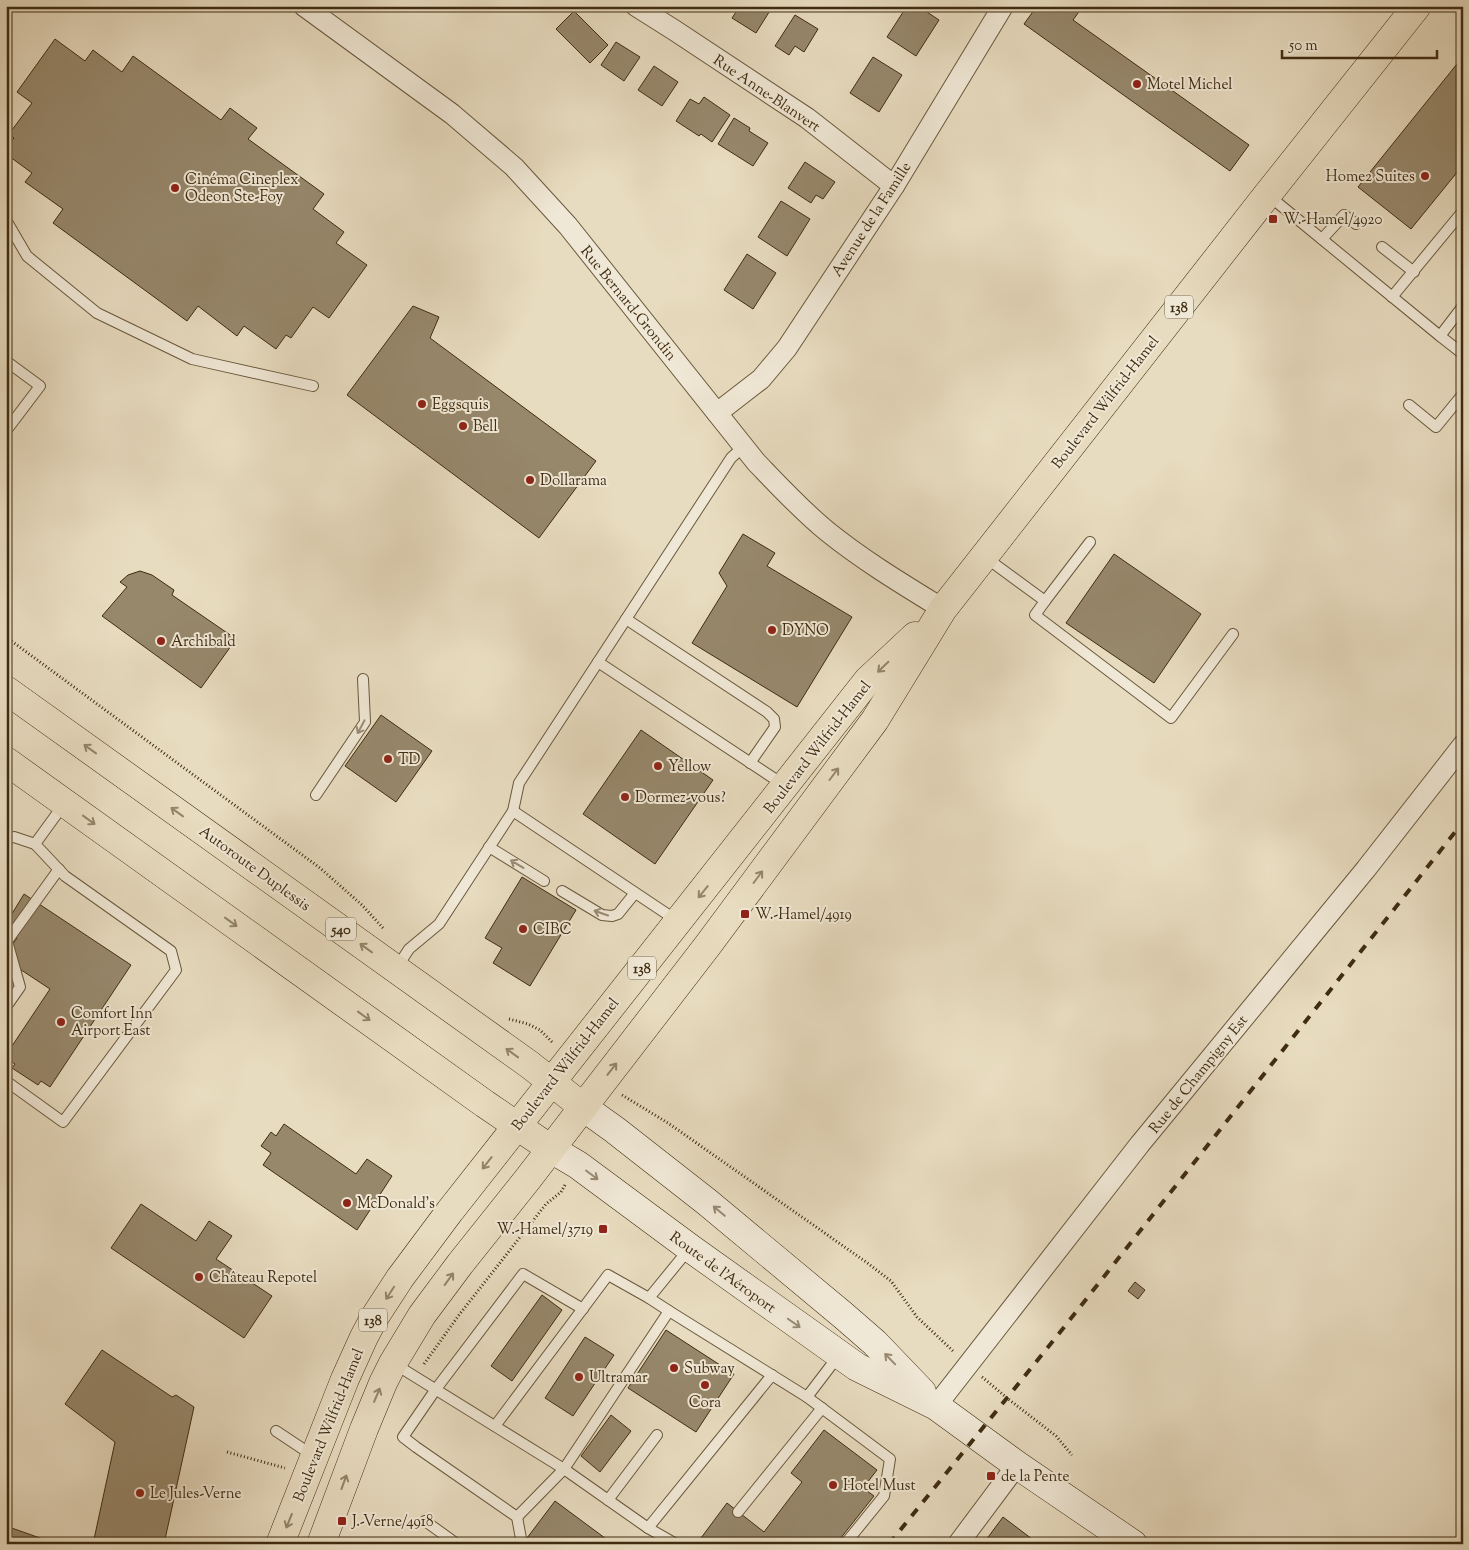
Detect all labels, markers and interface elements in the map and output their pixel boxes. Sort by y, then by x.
scale bar [1282,28,1436,60]
text: 50 m [1288,36,1318,57]
street label: Rue Anne-Blanvert [708,51,824,138]
place label: Motel Michel [1147,75,1233,96]
marker: Motel Michel [1131,78,1143,90]
street label: Avenue de la Famille [827,158,917,281]
place label: Home2 Suites [1326,167,1415,188]
place label: Cinéma Cineplex Odeon Ste-Foy [185,170,298,208]
marker: Home2 Suites [1419,170,1431,182]
marker: Cinéma Cineplex Odeon Ste-Foy [169,182,181,194]
place label: W.-Hamel/4920 [1283,210,1383,231]
marker: W.-Hamel/4920 [1267,213,1279,225]
street label: Rue Bernard-Grondin [575,242,681,366]
road number: 138 [1165,296,1193,318]
street label: Boulevard Wilfrid-Hamel [1048,332,1165,474]
place label: Eggsquis [432,395,489,416]
marker: Eggsquis [416,398,428,410]
place label: Bell [473,417,498,438]
marker: Bell [457,420,469,432]
place label: Dollarama [540,471,607,492]
marker: Dollarama [524,474,536,486]
place label: DYNO [782,621,829,642]
marker: DYNO [766,624,778,636]
place label: Archibald [171,632,236,653]
marker: Archibald [155,635,167,647]
one-way arrow [876,661,889,673]
street label: Boulevard Wilfrid-Hamel [760,677,877,819]
one-way arrow [356,719,366,734]
one-way arrow [83,744,97,754]
place label: TD [398,750,421,771]
marker: TD [382,753,394,765]
place label: Yellow [668,757,711,778]
marker: Yellow [652,760,664,772]
one-way arrow [829,768,840,781]
place label: Dormez-vous? [635,788,726,809]
marker: Dormez-vous? [619,791,631,803]
one-way arrow [170,807,184,817]
one-way arrow [81,815,95,825]
street label: Autoroute Duplessis [194,822,314,917]
one-way arrow [510,858,524,868]
one-way arrow [753,870,763,884]
one-way arrow [697,885,708,898]
place label: W.-Hamel/4919 [755,905,852,926]
one-way arrow [593,907,609,917]
marker: W.-Hamel/4919 [739,908,751,920]
one-way arrow [224,917,238,927]
road number: 540 [326,918,356,941]
place label: CIBC [533,920,572,941]
marker: CIBC [517,923,529,935]
one-way arrow [360,942,373,953]
road number: 138 [628,956,656,980]
street label: Boulevard Wilfrid-Hamel [508,994,625,1136]
place label: Comfort Inn Airport East [71,1004,153,1042]
one-way arrow [357,1011,370,1022]
street label: Rue de Champigny Est [1145,1011,1254,1139]
marker: Comfort Inn Airport East [55,1016,67,1028]
one-way arrow [506,1047,519,1058]
one-way arrow [607,1062,618,1075]
one-way arrow [482,1156,493,1169]
one-way arrow [585,1170,598,1181]
place label: McDonald's [357,1194,435,1215]
marker: McDonald's [341,1197,353,1209]
one-way arrow [712,1206,725,1217]
place label: W.-Hamel/3719 [497,1220,593,1241]
marker: W.-Hamel/3719 [597,1223,609,1235]
street label: Route de l'Aéroport [665,1227,780,1319]
place label: Château Repotel [209,1268,317,1289]
marker: Château Repotel [193,1271,205,1283]
one-way arrow [444,1272,454,1286]
one-way arrow [385,1285,395,1299]
road number: 138 [359,1308,387,1332]
one-way arrow [787,1318,801,1328]
street label: Boulevard Wilfrid-Hamel [289,1346,370,1505]
one-way arrow [884,1353,896,1365]
place label: Subway [684,1359,735,1380]
marker: Subway [668,1362,680,1374]
place label: Ultramar [589,1368,648,1389]
marker: Ultramar [573,1371,585,1383]
marker: Cora [699,1379,711,1391]
one-way arrow [373,1388,383,1403]
place label: Cora [689,1393,721,1414]
place label: de la Pente [1001,1467,1069,1488]
marker: de la Pente [985,1470,997,1482]
one-way arrow [340,1474,349,1490]
place label: Hotel Must [843,1476,916,1497]
marker: Hotel Must [827,1479,839,1491]
place label: Le Jules-Verne [150,1484,241,1505]
marker: Le Jules-Verne [134,1487,146,1499]
place label: J.-Verne/4918 [351,1512,433,1533]
one-way arrow [284,1513,293,1528]
marker: J.-Verne/4918 [336,1515,348,1527]

